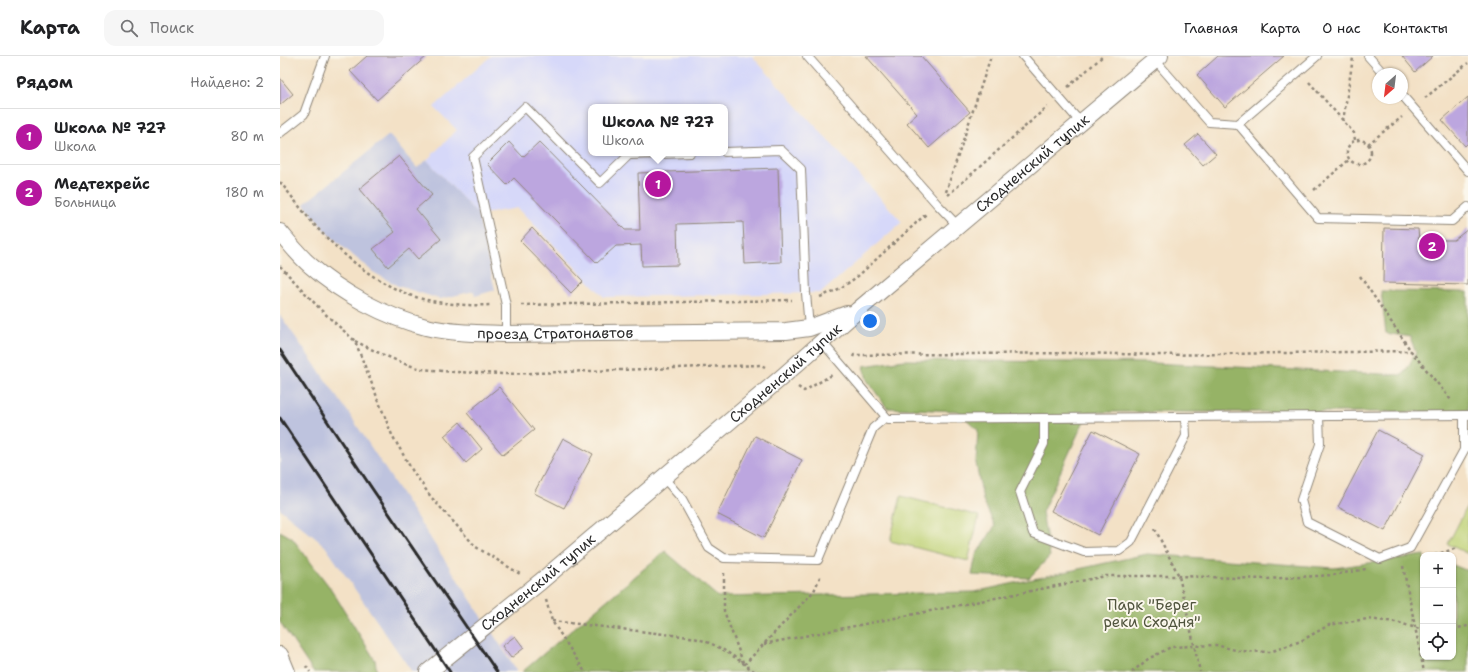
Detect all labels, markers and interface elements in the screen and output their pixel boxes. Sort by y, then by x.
search box [104,10,384,46]
text: Карта [20,15,80,40]
icon: search [118,17,140,39]
text: Поиск [150,18,194,38]
text: Главная [1184,19,1238,37]
text: Карта [1260,19,1300,37]
text: О нас [1322,19,1361,37]
text: Контакты [1383,19,1448,37]
north arrow [1372,68,1408,104]
text: Рядом [16,71,73,93]
text: Найдено: 2 [190,74,264,91]
popup [588,104,728,156]
street label: Сходненский тупик [971,110,1094,217]
text: Школа № 727 [602,112,714,132]
text: Школа № 727 [54,118,166,138]
text: 1 [26,128,32,145]
text: 80 m [230,128,264,145]
text: Школа [602,132,644,149]
text: Школа [54,138,96,155]
pin: 1 [645,169,671,199]
text: Медтехрейс [54,174,150,194]
text: 2 [24,184,34,201]
text: 180 m [225,184,264,201]
text: Больница [54,194,116,211]
pin: 2 [1419,231,1445,261]
your location [860,311,880,331]
street label: Сходненский тупик [725,319,846,427]
street label: проезд Стратонавтов [477,323,634,344]
street label: Сходненский тупик [477,529,600,636]
map controls [1420,552,1456,660]
button: + [1420,552,1456,588]
button: − [1420,588,1456,624]
park label: Парк "Берег реки Сходня" [1103,595,1201,632]
button: locate [1420,624,1456,660]

